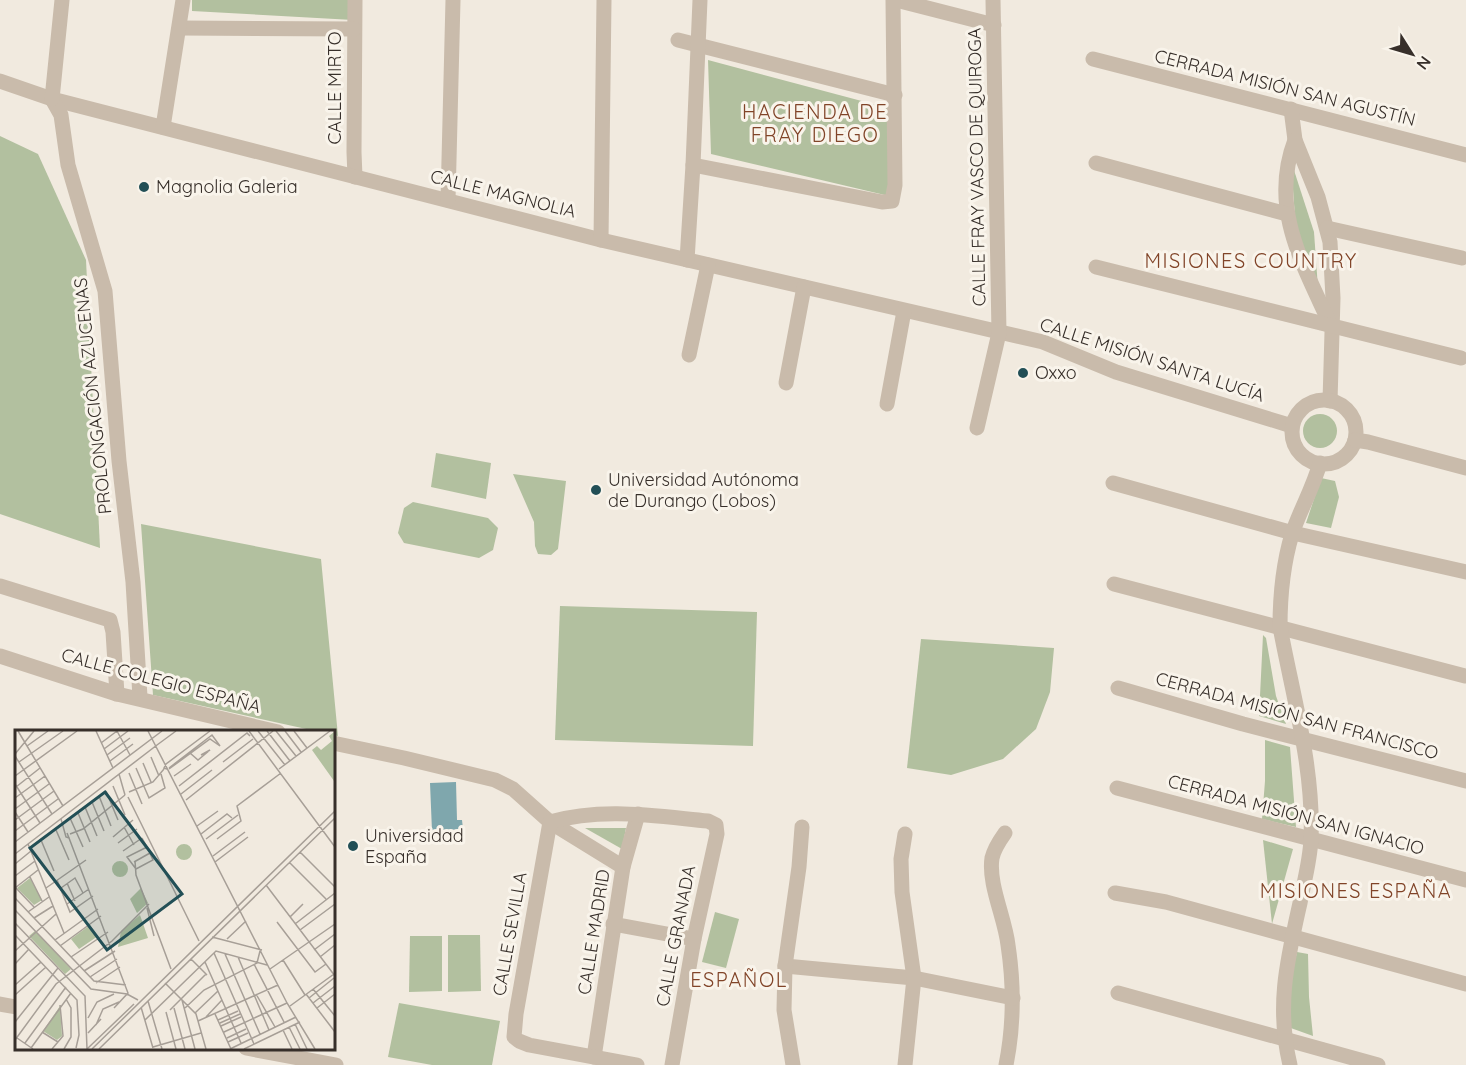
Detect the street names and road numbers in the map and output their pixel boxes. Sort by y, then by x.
street label: CALLE FRAY VASCO DE QUIROGA [963,27,990,306]
street label: CALLE MIRTO [323,31,346,145]
street label: CERRADA MISIÓN SAN AGUSTÍN [1152,44,1418,131]
street label: CALLE MAGNOLIA [428,164,579,223]
street label: PROLONGACIÓN AZUCENAS [69,277,116,515]
street label: CALLE MISIÓN SANTA LUCÍA [1037,312,1268,407]
street label: CALLE COLEGIO ESPAÑA [59,643,264,718]
street label: CERRADA MISIÓN SAN FRANCISCO [1153,667,1441,764]
street label: CERRADA MISIÓN SAN IGNACIO [1165,769,1427,860]
street label: CALLE GRANADA [651,863,701,1008]
street label: CALLE MADRID [572,868,615,996]
street label: CALLE SEVILLA [487,870,532,998]

